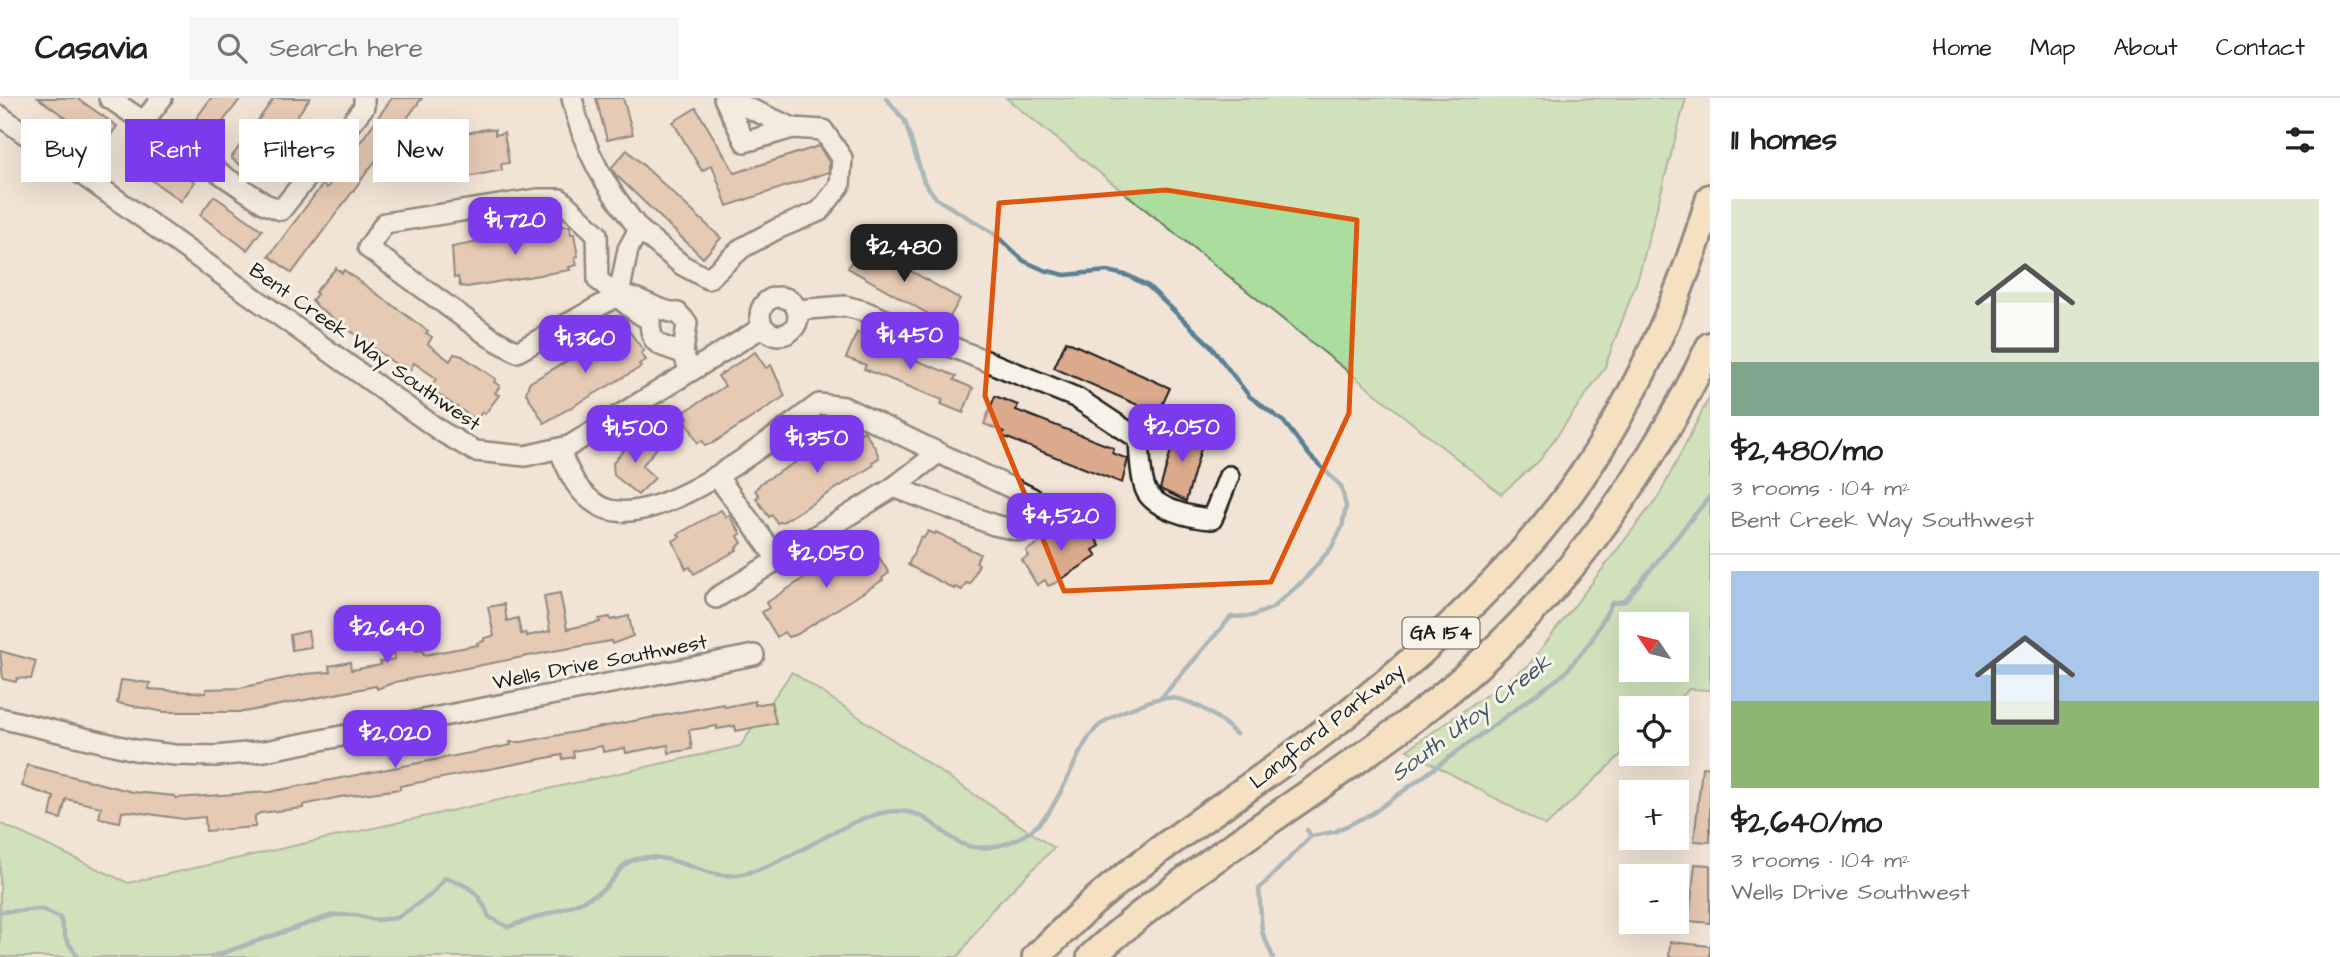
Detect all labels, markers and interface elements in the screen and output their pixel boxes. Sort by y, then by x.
search box [189,17,679,80]
text: Casavia [35,25,147,71]
icon: search [213,29,251,67]
text: Search here [269,30,423,66]
text: Home [1932,31,1992,65]
text: Map [2030,31,2075,65]
text: About [2113,31,2178,65]
text: Contact [2216,31,2305,65]
chip: Buy [21,119,111,182]
chip: Rent [125,119,225,182]
chip: Filters [239,119,359,182]
chip: New [373,119,469,182]
text: 11 homes [1731,119,1837,161]
icon: filters [2281,121,2319,159]
pin: $1,720 [458,198,572,257]
text: $1,720 [484,204,546,236]
pin: $2,480 [847,225,961,284]
text: $2,480 [866,231,942,263]
icon: home [1962,245,2088,371]
street label: Bent Creek Way Southwest [242,256,487,440]
pin: $1,450 [853,313,967,372]
pin: $1,360 [528,316,642,375]
text: $1,450 [877,319,943,351]
text: $1,360 [555,322,615,354]
pin: $2,050 [1125,404,1239,464]
pin: $1,500 [578,406,692,465]
text: $2,050 [1144,411,1220,443]
text: $1,500 [602,412,668,444]
pin: $1,350 [760,416,874,475]
text: $1,350 [786,422,848,454]
text: $2,480/mo [1731,430,1883,472]
text: 3 rooms · 104 m² [1731,472,1910,504]
pin: $4,520 [1004,494,1118,553]
text: $4,520 [1023,500,1099,532]
text: Bent Creek Way Southwest [1731,504,2034,536]
pin: $2,050 [769,531,883,590]
text: $2,050 [788,537,864,569]
pin: $2,640 [330,606,444,665]
text: $2,640 [350,612,424,644]
north arrow [1619,612,1689,682]
map controls [1619,612,1689,934]
icon: home [1962,617,2088,743]
road number: GA 154 [1402,618,1480,648]
street label: Wells Drive Southwest [490,627,710,697]
water label: South Utoy Creek [1384,646,1560,790]
street label: Langford Parkway [1243,656,1412,797]
button: locate [1619,696,1689,766]
pin: $2,020 [338,710,452,770]
text: $2,020 [359,717,431,749]
button: + [1619,780,1689,850]
text: $2,640/mo [1731,802,1882,844]
text: 3 rooms · 104 m² [1731,844,1910,876]
button: − [1619,864,1689,934]
text: Wells Drive Southwest [1731,876,1970,908]

